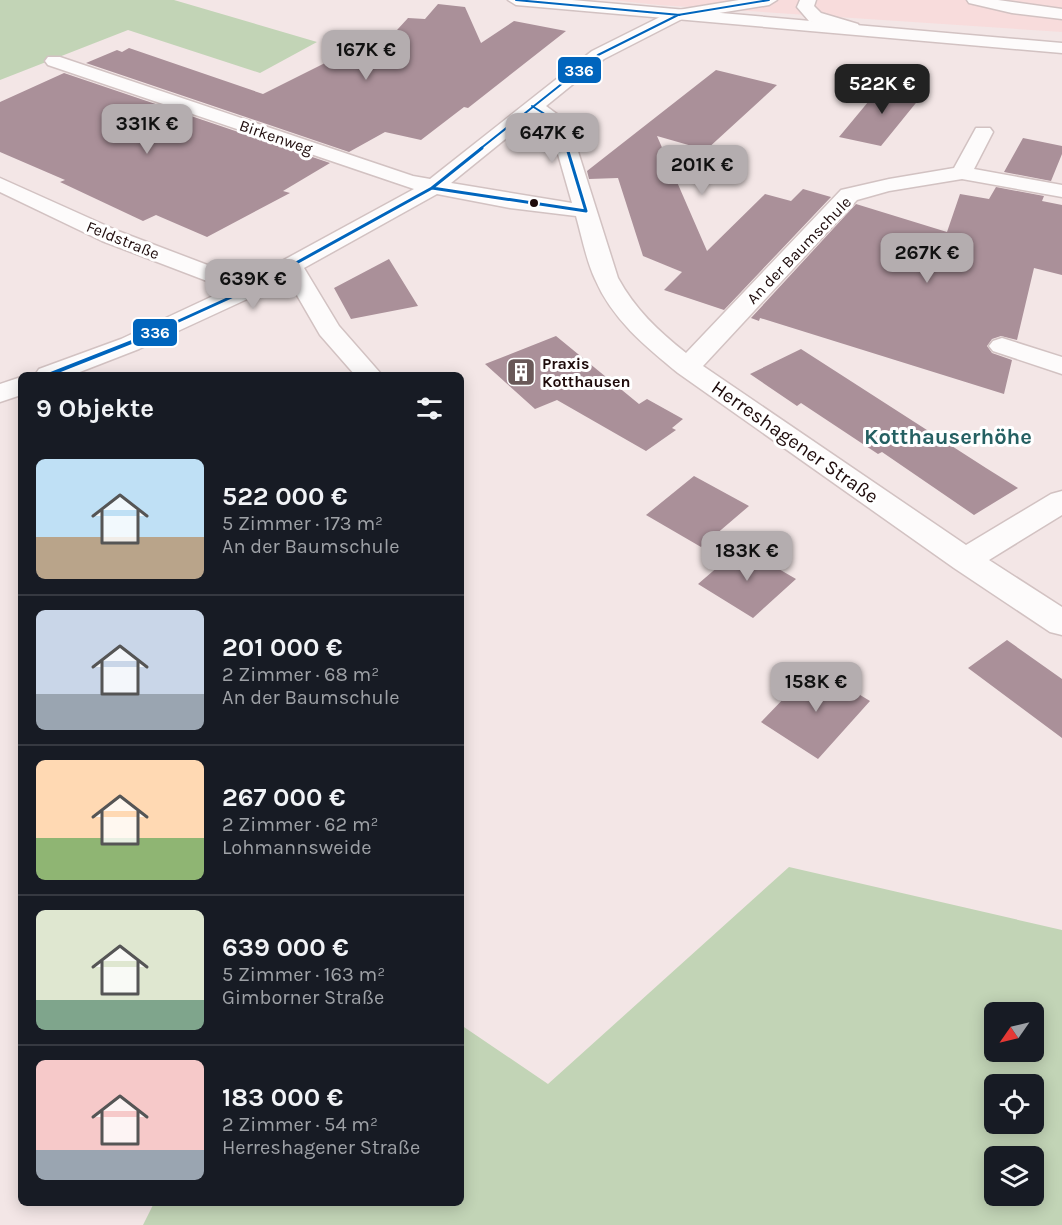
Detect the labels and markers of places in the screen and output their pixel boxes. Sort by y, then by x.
pin: 167K € [317,30,415,81]
pin: 522K € [833,64,931,115]
pin: 331K € [98,104,196,155]
pin: 647K € [503,113,601,164]
pin: 201K € [653,145,751,196]
unlabelled marker [528,197,540,209]
pin: 267K € [878,233,976,284]
pin: 639K € [204,259,302,310]
place label: Praxis Kotthausen [542,354,630,391]
building icon: Praxis Kotthausen [505,356,537,388]
pin: 183K € [698,531,796,582]
pin: 158K € [767,662,865,713]

